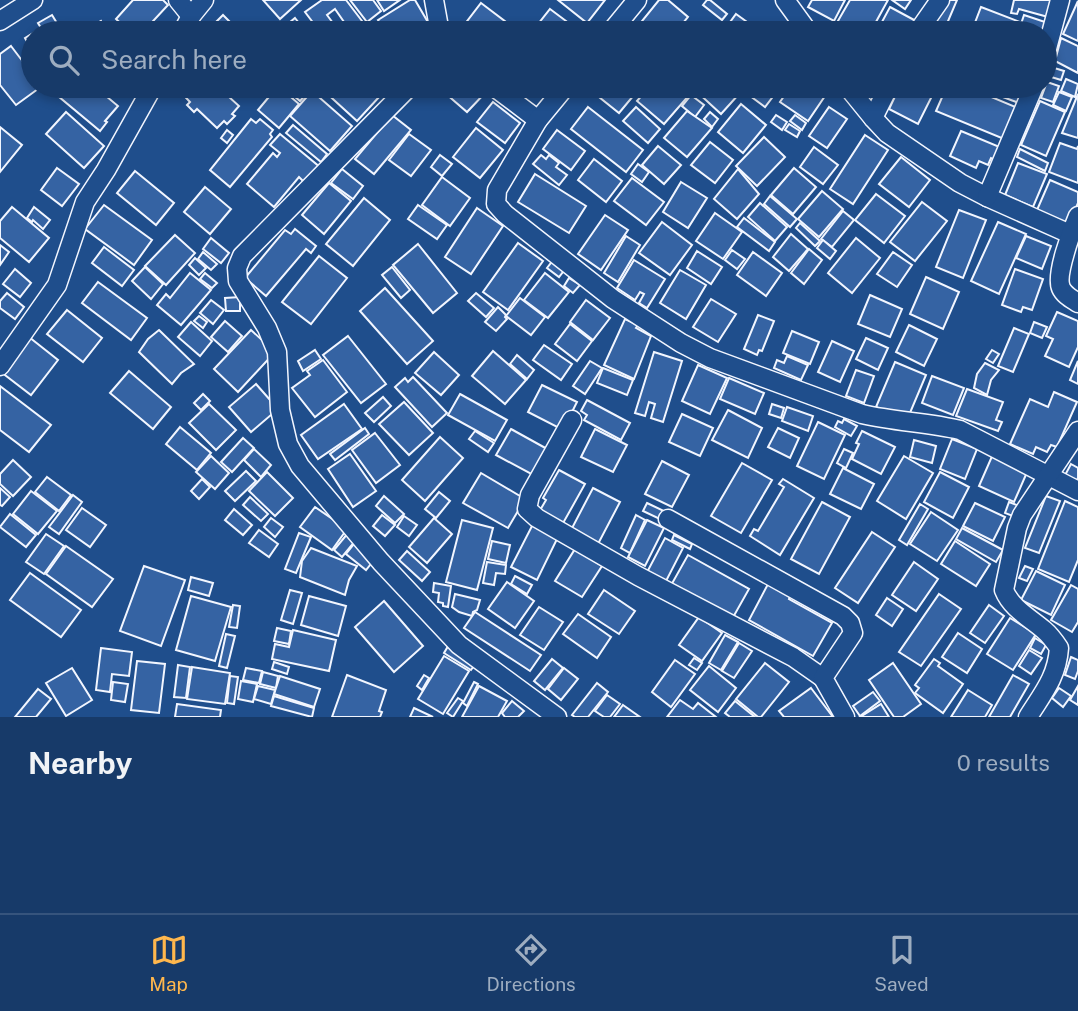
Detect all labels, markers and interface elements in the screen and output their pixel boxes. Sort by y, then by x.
search box [21,21,1057,98]
icon: search [45,41,83,79]
text: Search here [101,44,247,75]
text: Nearby [28,745,132,781]
text: 0 results [957,749,1050,776]
tab: Map [149,931,188,995]
tab: Directions [486,931,576,995]
tab: Saved [874,931,929,995]

